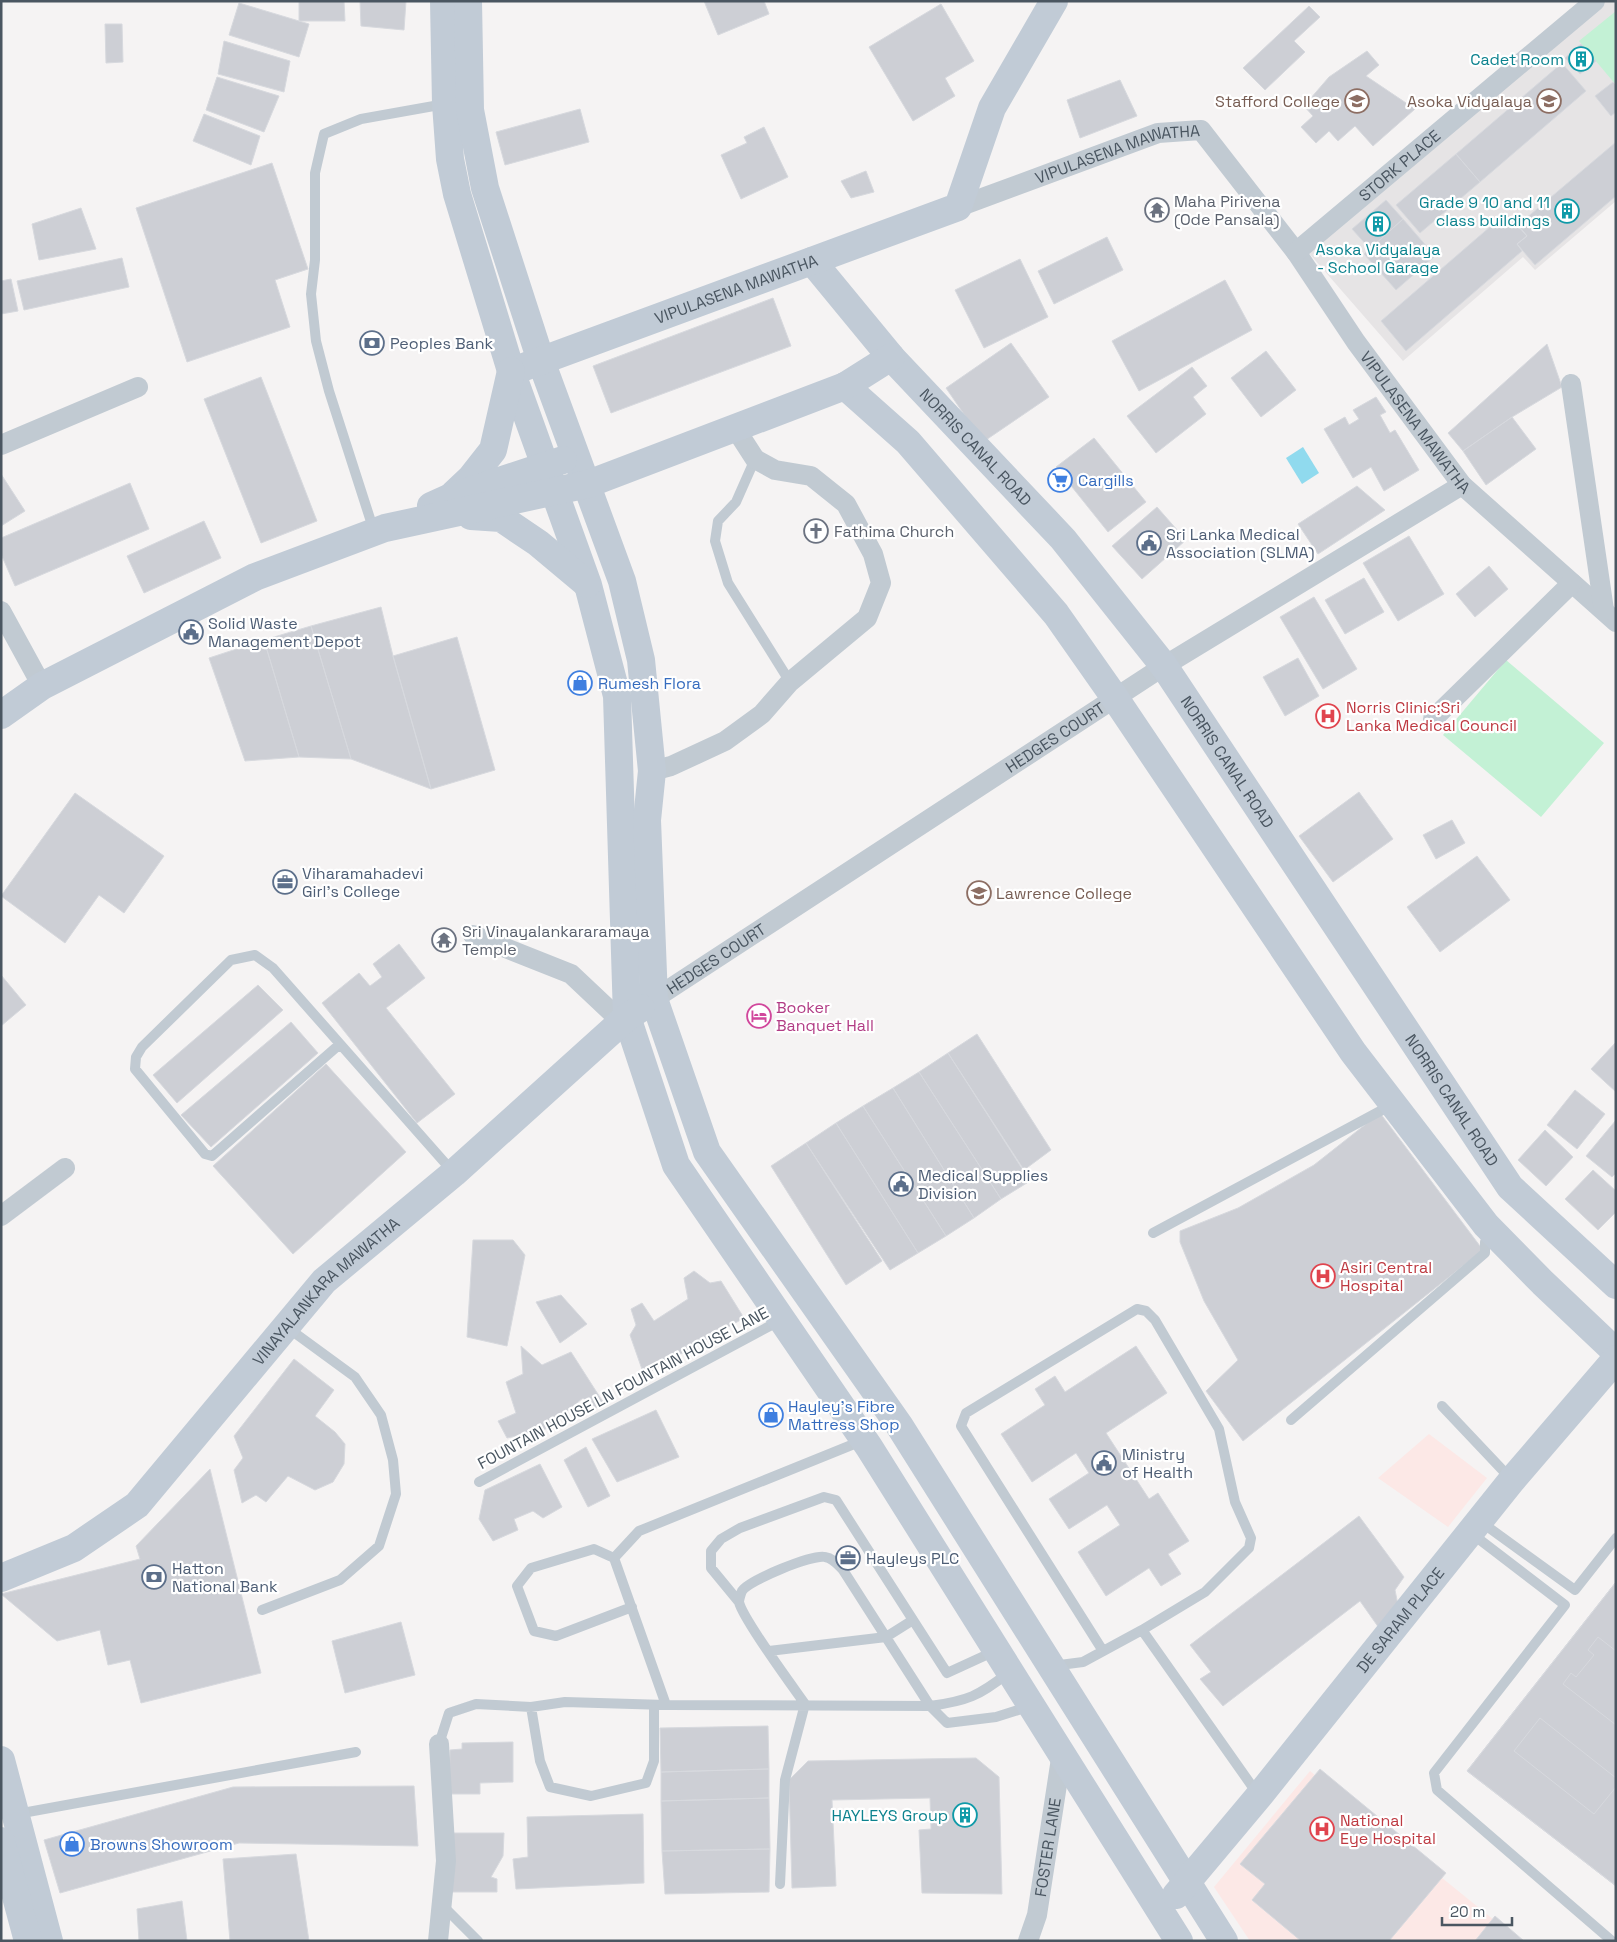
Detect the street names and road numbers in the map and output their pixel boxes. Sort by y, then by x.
street label: VIPULASENA MAWATHA [1032,120,1201,188]
street label: STORK PLACE [1354,125,1445,206]
street label: VIPULASENA MAWATHA [652,249,821,328]
street label: VIPULASENA MAWATHA [1356,347,1475,498]
street label: NORRIS CANAL ROAD [915,384,1037,510]
street label: NORRIS CANAL ROAD [1176,692,1279,832]
street label: HEDGES COURT [1001,697,1109,777]
street label: HEDGES COURT [662,918,770,999]
street label: NORRIS CANAL ROAD [1401,1030,1504,1170]
street label: VINAYALANKARA MAWATHA [248,1212,404,1370]
street label: FOUNTAIN HOUSE LN FOUNTAIN HOUSE LANE [474,1302,772,1474]
street label: DE SARAM PLACE [1352,1563,1449,1677]
street label: FOSTER LANE [1029,1796,1065,1898]

